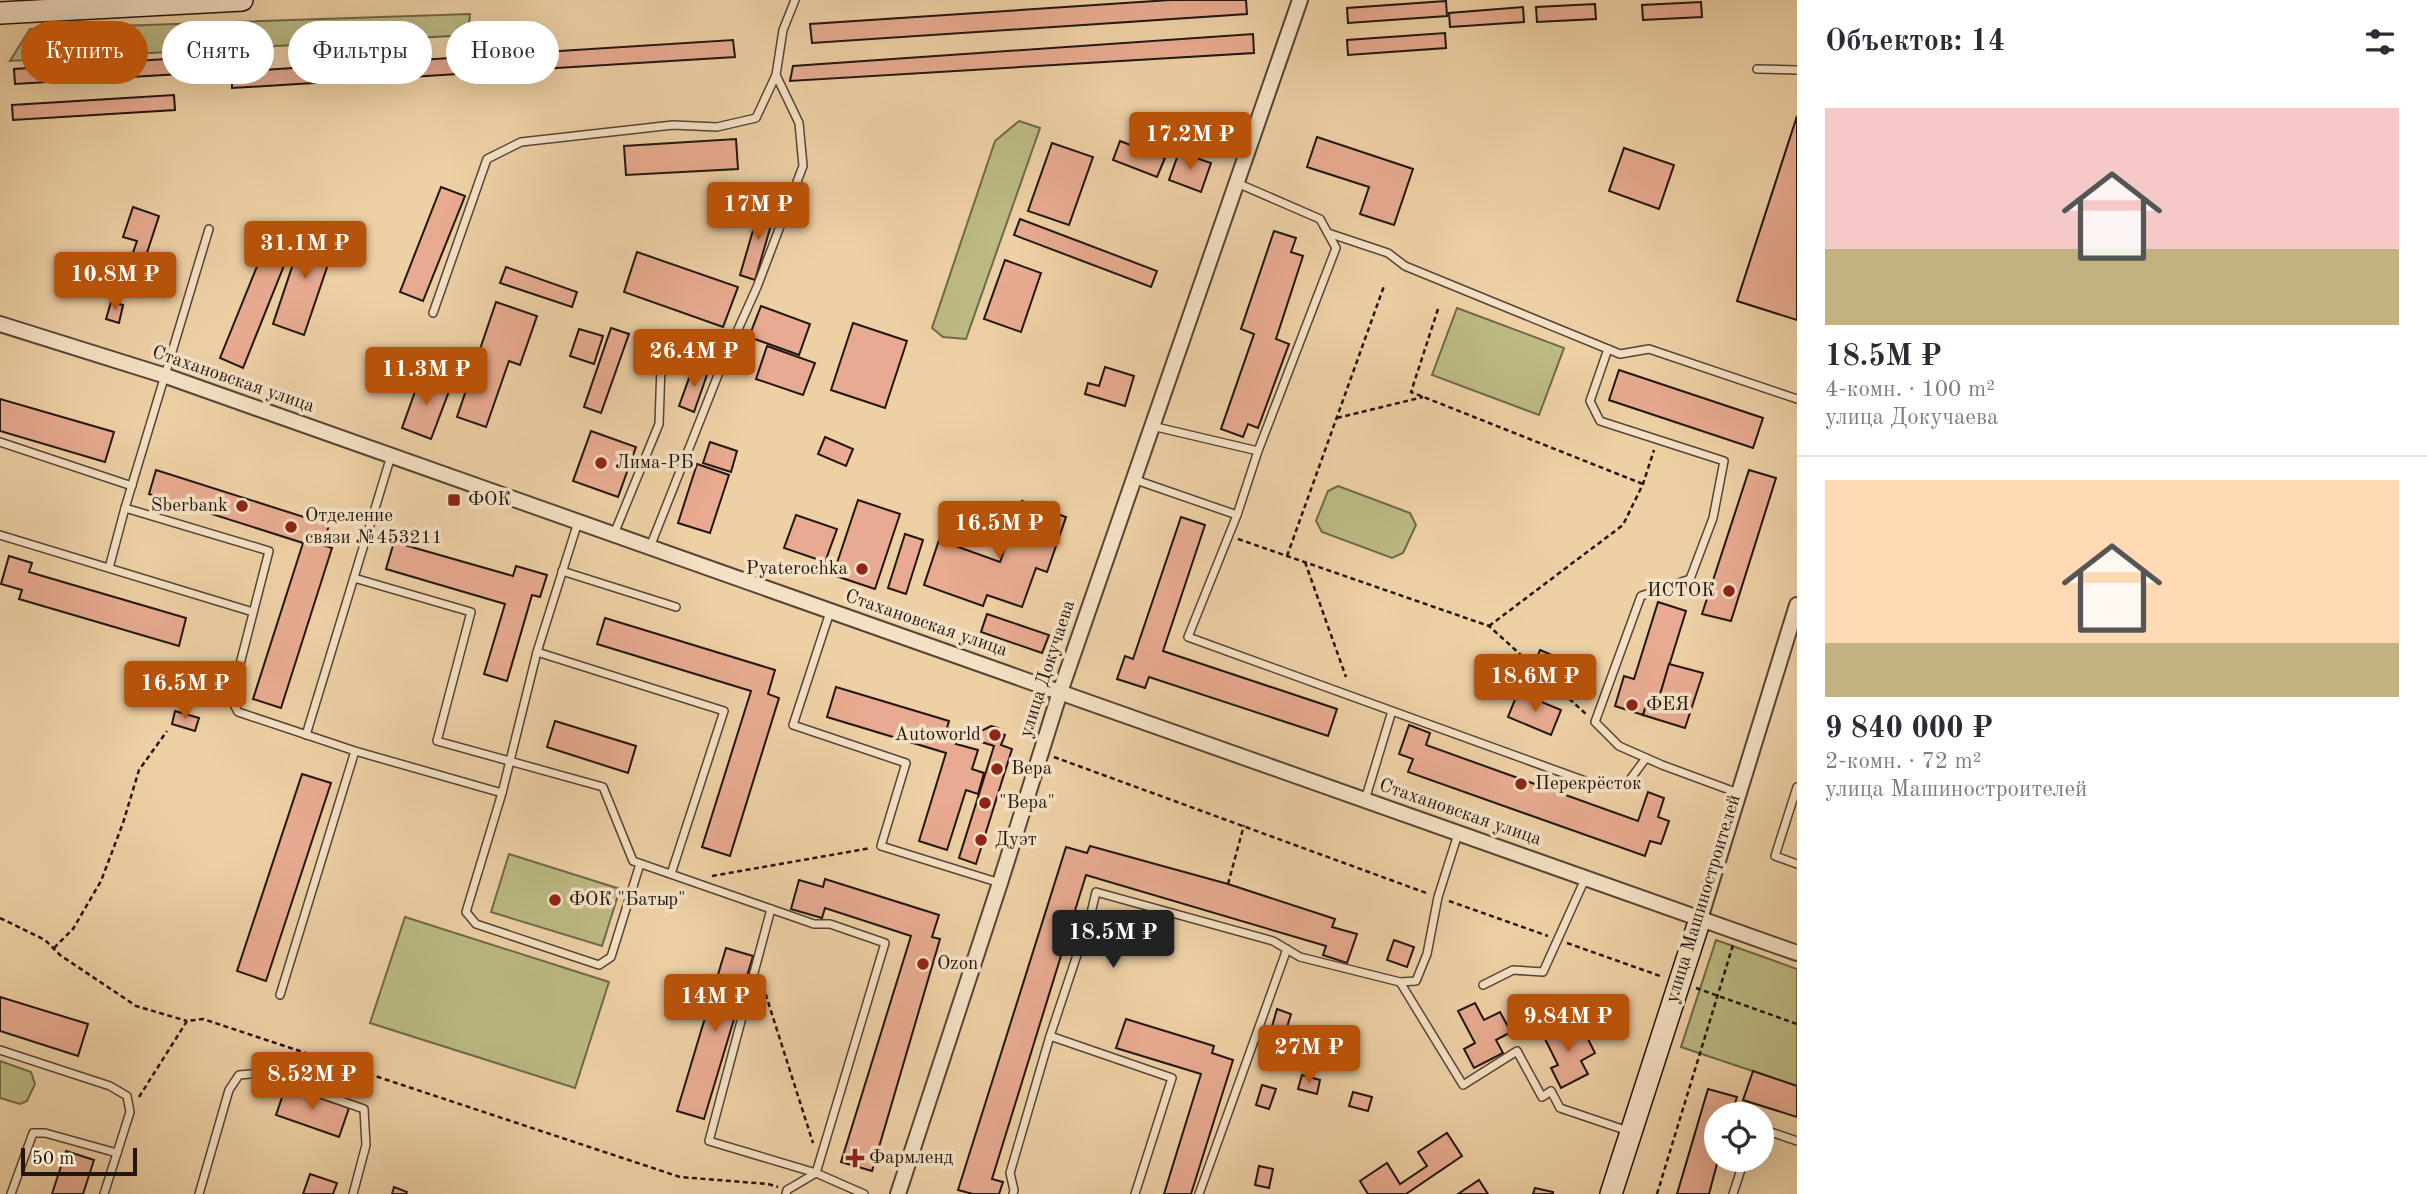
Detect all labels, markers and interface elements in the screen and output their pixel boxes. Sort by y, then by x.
chip: Купить [21,21,148,84]
chip: Снять [162,21,274,84]
chip: Фильтры [288,21,432,84]
chip: Новое [446,21,559,84]
icon: filters [2361,23,2399,61]
text: Объектов: 14 [1825,27,2005,57]
pin: 17.2M ₽ [1125,113,1255,172]
text: 17.2M ₽ [1145,123,1235,146]
icon: home [2049,153,2175,279]
pin: 17M ₽ [709,182,807,242]
text: 17M ₽ [723,193,793,216]
pin: 31.1M ₽ [240,222,370,281]
text: 31.1M ₽ [260,232,350,255]
pin: 10.8M ₽ [50,252,180,312]
text: 10.8M ₽ [70,263,160,286]
pin: 26.4M ₽ [629,330,759,389]
text: 26.4M ₽ [649,340,739,363]
text: 18.5M ₽ [1825,342,1942,372]
street label: Стахановская улица [149,343,317,417]
pin: 11.3M ₽ [361,348,491,407]
text: 11.3M ₽ [381,358,471,381]
text: 4-комн. · 100 m² [1825,378,1995,401]
text: улица Докучаева [1825,406,1998,429]
place label: Лима-РБ [615,454,694,473]
marker: Лима-РБ [593,455,609,471]
place label: ФОК [468,491,511,510]
marker: ФОК [446,492,462,508]
place label: Sberbank [151,497,228,516]
marker: Sberbank [234,498,250,514]
pin: 16.5M ₽ [934,502,1064,561]
place label: Отделение связи №453211 [305,507,443,548]
text: 16.5M ₽ [954,512,1044,535]
marker: Отделение связи №453211 [283,519,299,535]
icon: home [2049,525,2175,651]
place label: Pyaterochka [746,560,849,579]
marker: Pyaterochka [854,561,870,577]
place label: ИСТОК [1647,582,1715,601]
marker: ИСТОК [1721,583,1737,599]
street label: Стахановская улица [842,587,1010,661]
street label: улица Докучаева [1017,597,1079,740]
pin: 18.6M ₽ [1470,654,1600,714]
pin: 16.5M ₽ [120,662,250,721]
text: 18.6M ₽ [1490,665,1580,688]
text: 16.5M ₽ [140,672,230,695]
place label: ФЕЯ [1646,696,1689,715]
marker: ФЕЯ [1624,697,1640,713]
text: 9 840 000 ₽ [1825,714,1993,744]
place label: Autoworld [894,726,981,745]
marker: Autoworld [987,727,1003,743]
text: 2-комн. · 72 m² [1825,750,1982,773]
place label: Вера [1011,760,1053,779]
marker: Вера [989,761,1005,777]
place label: Перекрёсток [1535,775,1642,794]
street label: Стахановская улица [1376,776,1544,850]
marker: Перекрёсток [1513,776,1529,792]
text: улица Машиностроителей [1825,778,2087,801]
street label: улица Машиностроителей [1663,793,1745,1005]
place label: "Вера" [999,794,1055,813]
marker: "Вера" [977,795,993,811]
place label: Дуэт [995,831,1037,850]
marker: Дуэт [973,832,989,848]
place label: ФОК "Батыр" [569,891,686,910]
marker: ФОК "Батыр" [547,892,563,908]
pin: 18.5M ₽ [1048,911,1178,970]
text: 18.5M ₽ [1068,921,1158,944]
place label: Ozon [937,955,978,974]
marker: Ozon [915,956,931,972]
pin: 14M ₽ [666,974,764,1034]
text: 14M ₽ [680,985,750,1008]
pin: 9.84M ₽ [1503,995,1633,1054]
text: 9.84M ₽ [1523,1005,1613,1028]
pin: 27M ₽ [1260,1026,1358,1085]
text: 27M ₽ [1274,1036,1344,1059]
pin: 8.52M ₽ [247,1052,377,1112]
text: 8.52M ₽ [267,1063,357,1086]
map controls [1704,1102,1774,1172]
button: locate [1704,1102,1774,1172]
scale bar [21,1145,136,1177]
place label: Фармленд [869,1149,954,1168]
text: 50 m [32,1150,74,1169]
marker: Фармленд [847,1150,863,1166]

